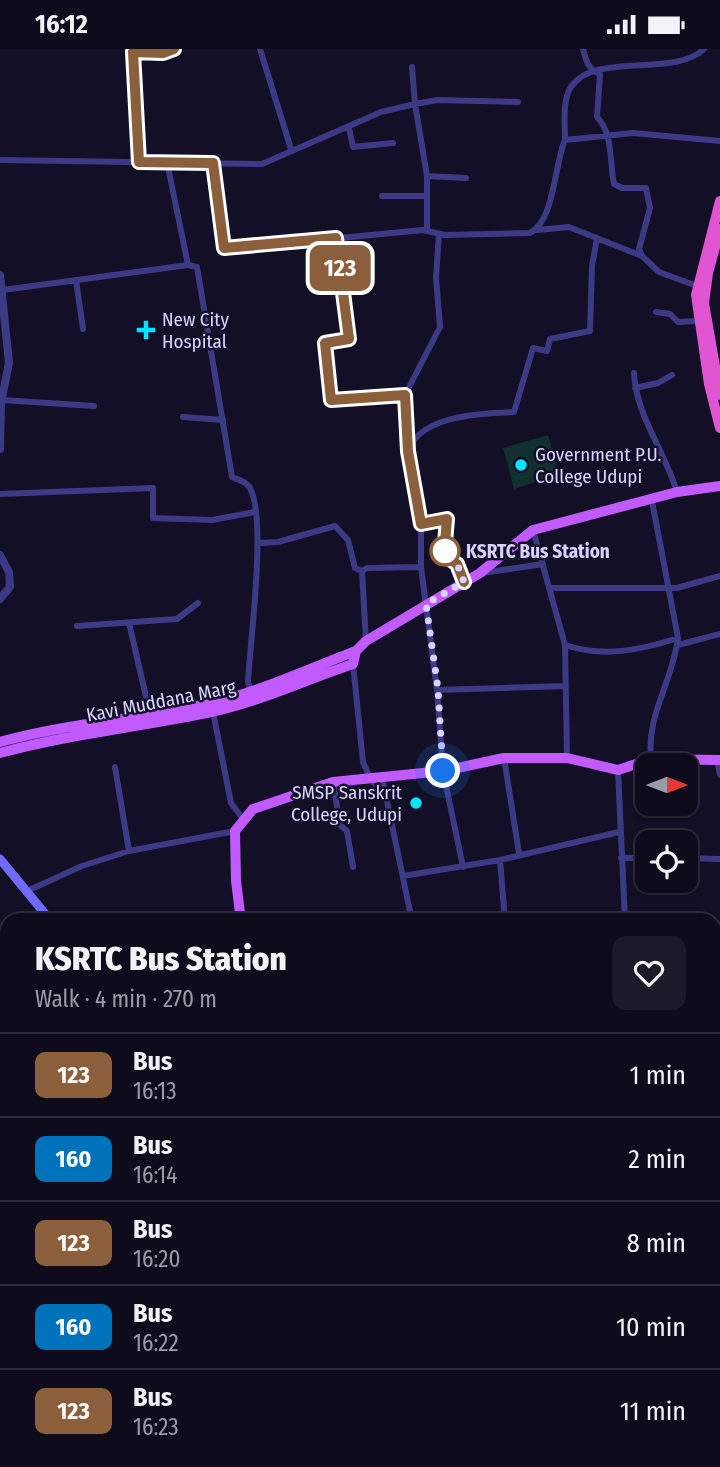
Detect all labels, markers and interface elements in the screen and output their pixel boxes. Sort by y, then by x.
text: 16:12 [35,9,88,40]
line badge: 123 [300,245,380,291]
text: 123 [324,254,356,282]
place label: New City Hospital [162,308,229,353]
marker: New City Hospital [136,320,156,340]
place label: Government P.U. College Udupi [535,443,661,488]
marker: Government P.U. College Udupi [513,457,529,473]
marker: KSRTC Bus Station [430,536,460,566]
place label: KSRTC Bus Station [466,540,610,563]
street label: Kavi Muddana Marg [84,675,238,727]
your location [425,753,460,788]
north arrow [635,753,698,815]
map controls [635,753,698,893]
place label: SMSP Sanskrit College, Udupi [291,781,403,826]
marker: SMSP Sanskrit College, Udupi [408,795,424,811]
button: locate [635,830,698,893]
button: heart [612,936,686,1010]
text: KSRTC Bus Station [35,939,287,979]
text: Walk · 4 min · 270 m [35,985,217,1013]
text: Bus [133,1046,172,1077]
text: 1 min [630,1060,686,1091]
text: 123 [57,1061,90,1089]
text: 16:13 [133,1077,177,1105]
text: Bus [133,1130,172,1161]
text: 2 min [628,1144,686,1175]
text: 160 [56,1145,91,1173]
text: 16:14 [133,1161,177,1189]
text: Bus [133,1214,172,1245]
text: 8 min [627,1228,686,1259]
text: 123 [57,1229,90,1257]
text: 16:20 [133,1245,180,1273]
text: Bus [133,1298,172,1329]
text: 10 min [616,1312,686,1343]
text: 160 [56,1313,91,1341]
text: 16:22 [133,1329,179,1357]
text: Bus [133,1382,172,1413]
text: 11 min [620,1396,686,1427]
text: 123 [57,1397,90,1425]
text: 16:23 [133,1413,179,1441]

